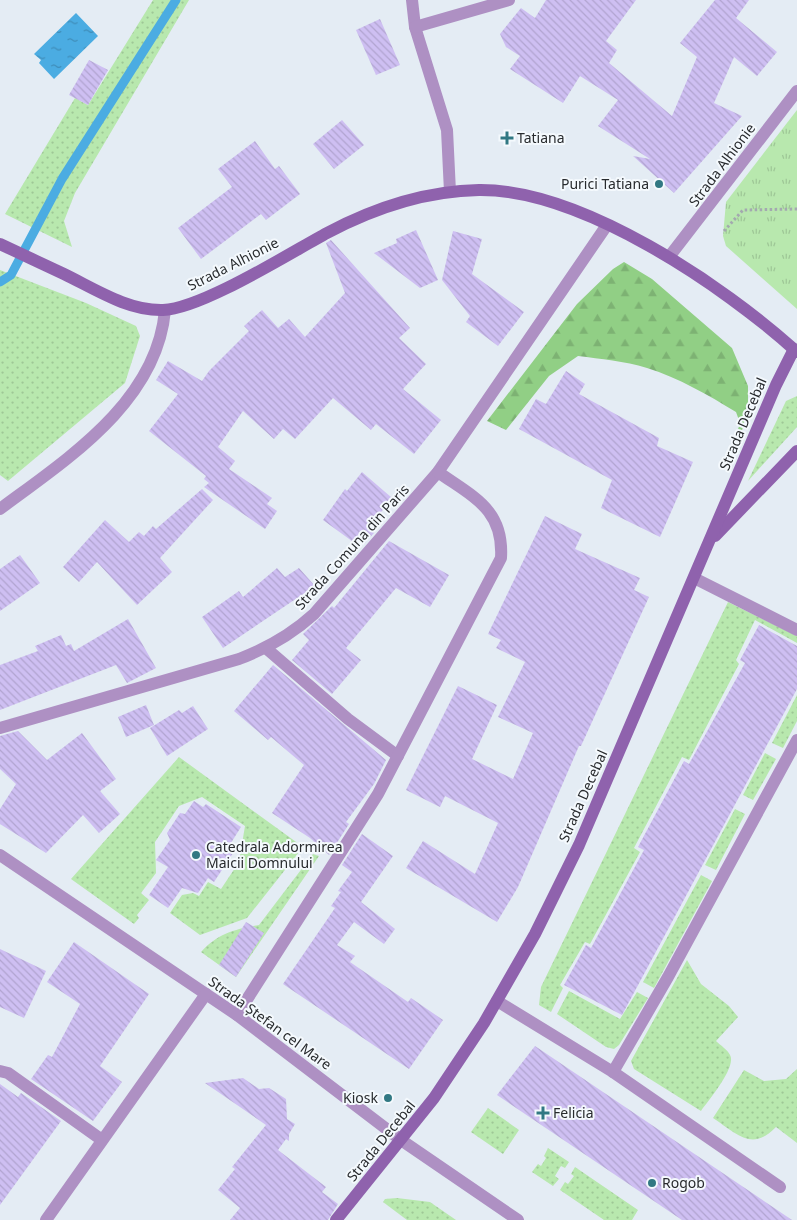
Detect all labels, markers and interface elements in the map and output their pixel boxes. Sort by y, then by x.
street label: Strada Alhionie [684,119,759,210]
place label: Tatiana [517,128,565,147]
marker: Tatiana [501,132,513,144]
place label: Purici Tatiana [561,174,649,193]
marker: Purici Tatiana [653,178,665,190]
street label: Strada Alhionie [184,232,282,295]
street label: Strada Decebal [714,375,771,473]
street label: Strada Comuna din Paris [290,480,413,613]
street label: Strada Decebal [554,747,611,845]
place label: Catedrala Adormirea Maicii Domnului [206,837,343,872]
marker: Catedrala Adormirea Maicii Domnului [190,849,202,861]
street label: Strada Ștefan cel Mare [205,972,336,1074]
place label: Kiosk [343,1088,379,1107]
marker: Kiosk [382,1092,394,1104]
street label: Strada Decebal [342,1096,419,1185]
place label: Felicia [553,1103,594,1122]
marker: Felicia [537,1107,549,1119]
place label: Rogob [662,1173,705,1192]
marker: Rogob [646,1177,658,1189]

